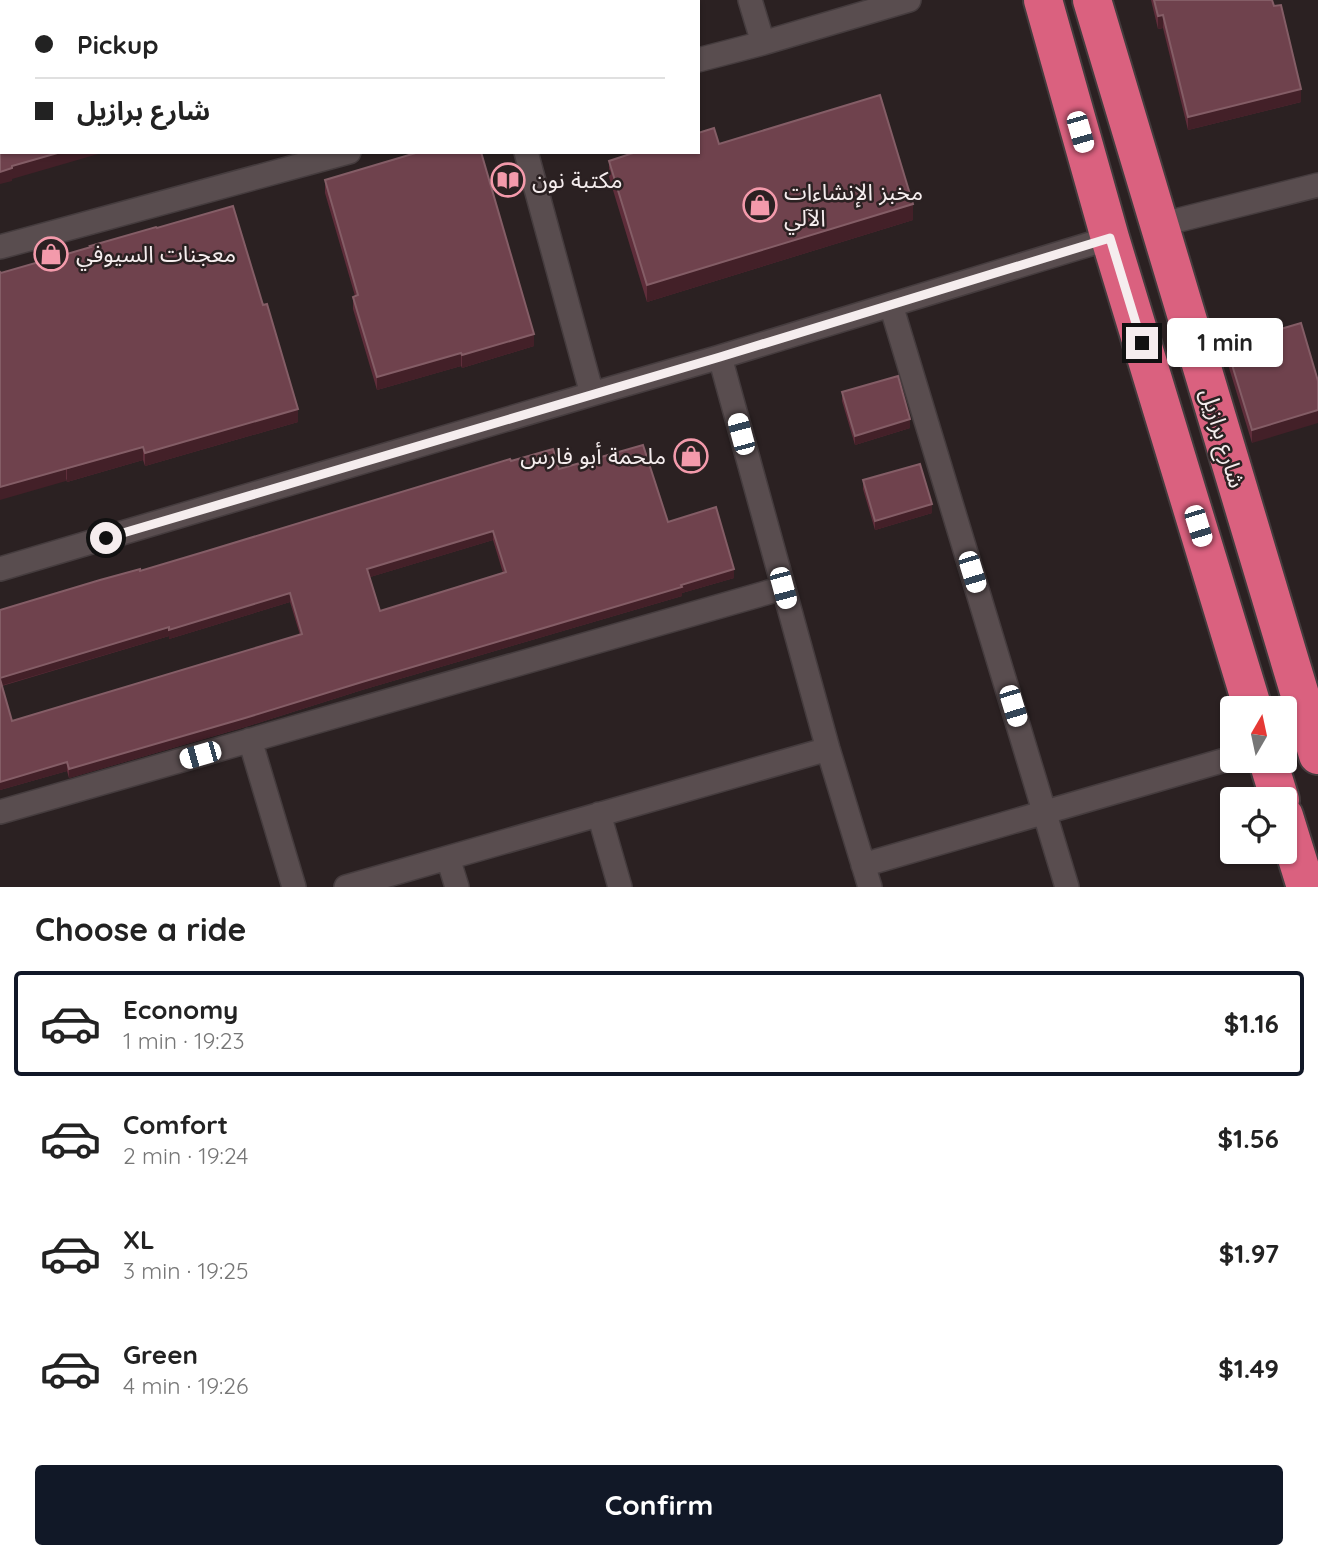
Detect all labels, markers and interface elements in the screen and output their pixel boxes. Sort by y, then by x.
text: Pickup [77,28,159,61]
text: شارع برازيل [77,94,210,127]
car [1065,109,1096,155]
library icon: مكتبة نون [489,161,527,199]
place label: مكتبة نون [532,165,622,194]
place label: مخبز الإنشاءات الآلي [784,177,923,235]
shop icon: مخبز الإنشاءات الآلي [741,186,779,224]
shop icon: معجنات السيوفي [32,235,70,273]
place label: معجنات السيوفي [76,239,236,271]
callout: 1 min [1166,318,1282,368]
route end [1126,327,1158,359]
text: 1 min [1197,328,1253,357]
street label: شارع برازيل [1192,384,1252,492]
car [726,411,757,457]
shop icon: ملحمة أبو فارس [672,437,710,475]
place label: ملحمة أبو فارس [520,441,666,470]
car [1182,503,1215,549]
route start [90,522,122,554]
car [956,549,989,595]
car [768,565,799,611]
car [997,683,1030,729]
north arrow [1220,696,1297,774]
map controls [1220,696,1297,864]
car [177,739,224,771]
button: locate [1220,787,1297,864]
text: Choose a ride [35,909,247,949]
icon: car [39,992,102,1055]
text: Economy [123,993,238,1026]
text: $1.16 [1224,1007,1279,1040]
text: 1 min · 19:23 [123,1026,244,1055]
icon: car [39,1107,102,1170]
text: Comfort [123,1108,228,1141]
text: $1.56 [1218,1122,1279,1155]
text: 2 min · 19:24 [123,1141,248,1170]
icon: car [39,1222,102,1285]
text: XL [123,1223,155,1256]
text: $1.97 [1219,1237,1279,1270]
text: 3 min · 19:25 [123,1256,249,1285]
icon: car [39,1337,102,1400]
text: Green [123,1338,198,1371]
text: $1.49 [1218,1352,1279,1385]
text: 4 min · 19:26 [123,1371,248,1400]
button: Confirm [35,1465,1283,1545]

